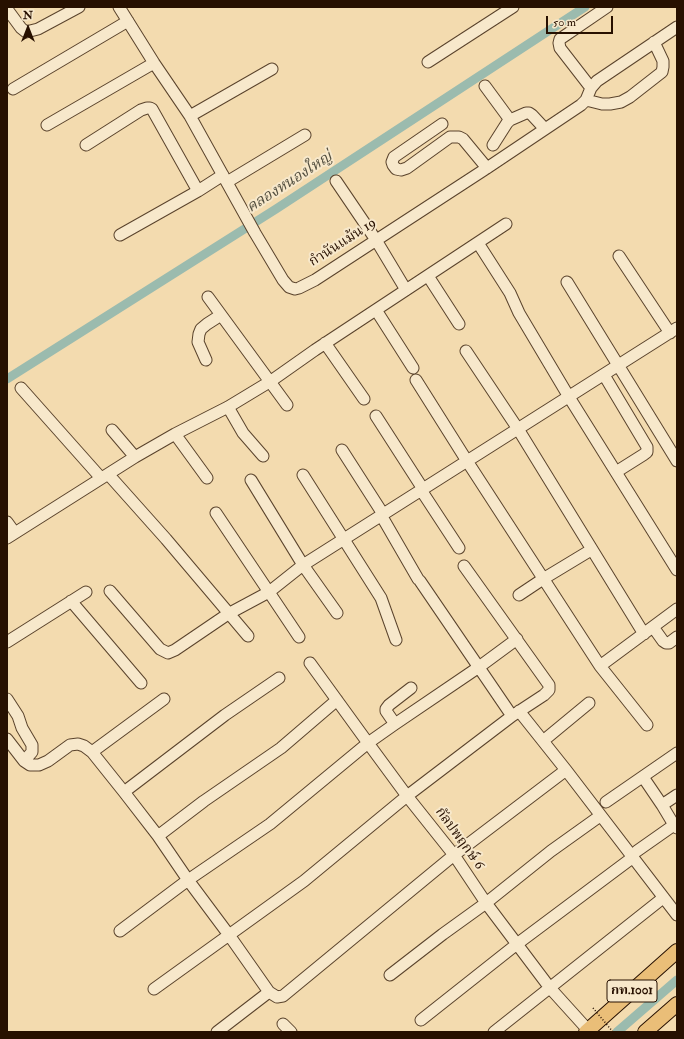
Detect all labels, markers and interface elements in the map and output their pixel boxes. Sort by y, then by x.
north arrow [8,8,48,48]
scale bar [548,8,615,34]
text: N [23,9,33,22]
text: 50 m [553,15,576,30]
water label: คลองหนองใหญ่ [244,149,336,217]
street label: กำนันแม้น 19 [306,215,380,271]
street label: กัลปพฤกษ์ 6 [431,805,487,873]
road number: กท.1001 [607,980,657,1002]

